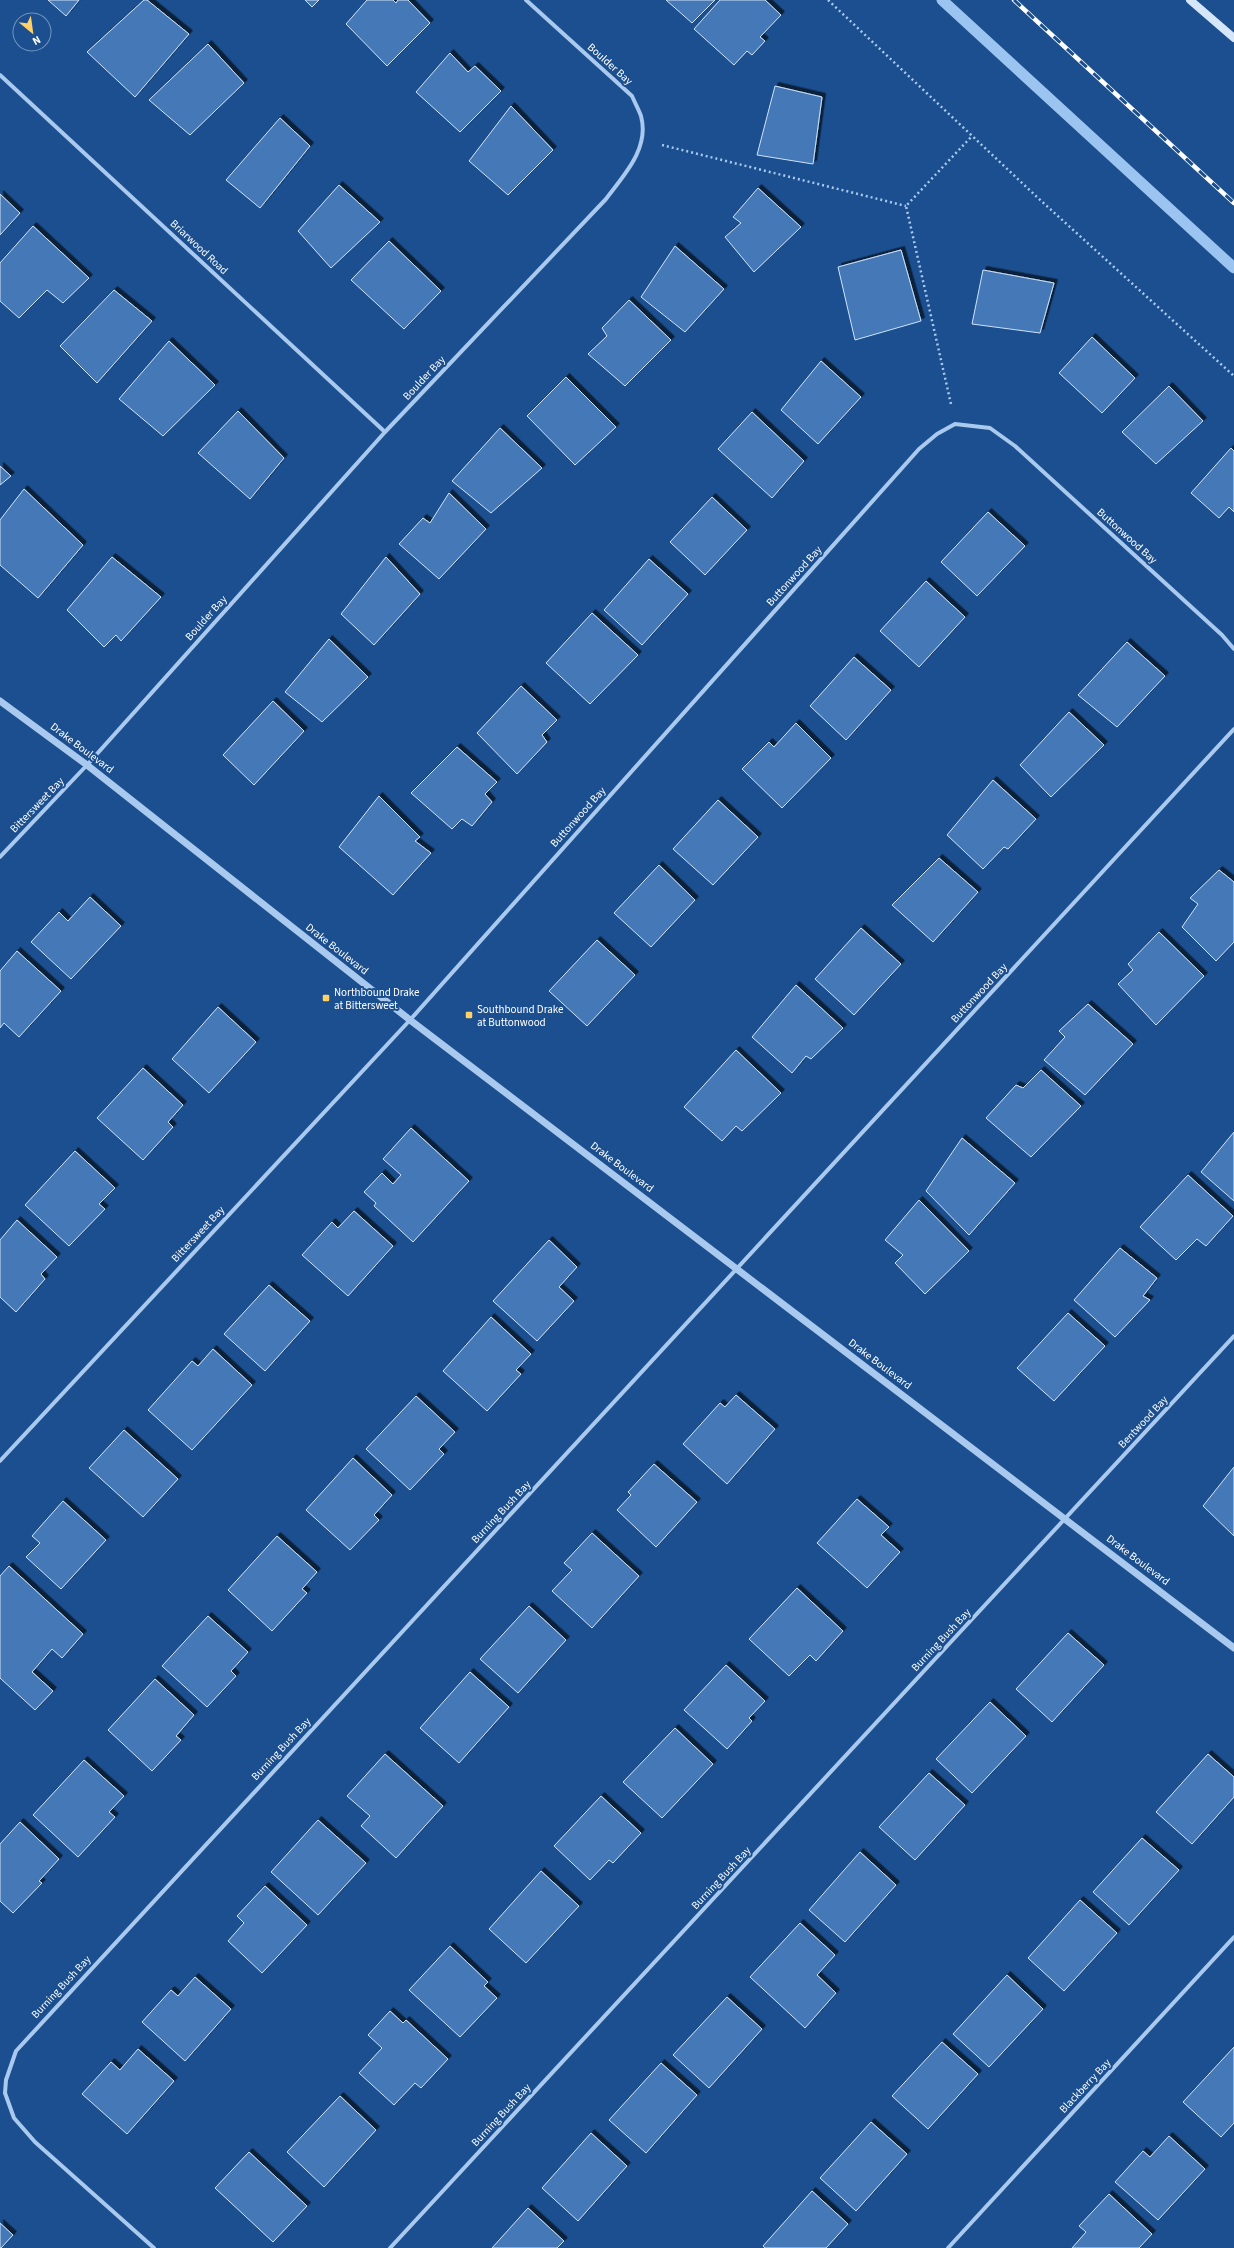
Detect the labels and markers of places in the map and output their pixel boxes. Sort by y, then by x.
place label: Northbound Drake at Bittersweet [334,985,420,1013]
marker: Northbound Drake at Bittersweet [321,993,331,1003]
place label: Southbound Drake at Buttonwood [477,1002,564,1030]
marker: Southbound Drake at Buttonwood [464,1010,474,1020]

